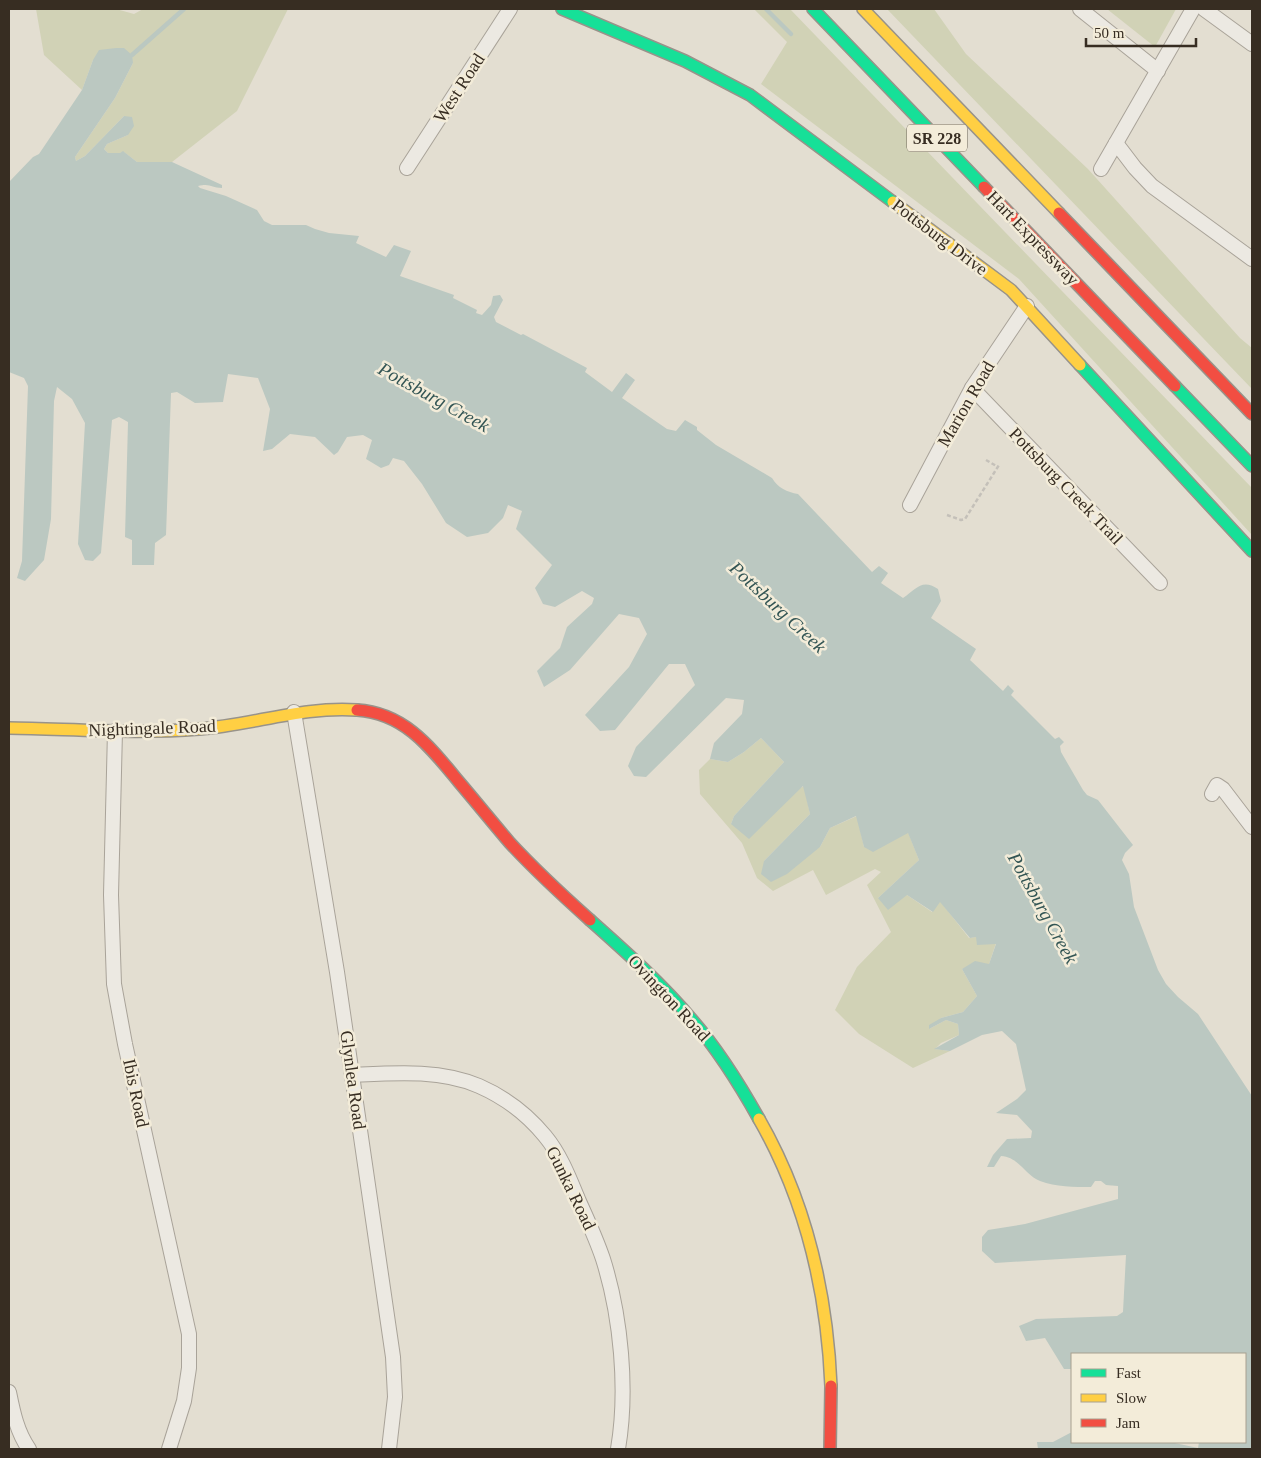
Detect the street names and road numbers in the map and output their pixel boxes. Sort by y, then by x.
street label: West Road [429,50,489,126]
road number: SR 228 [907,125,967,152]
street label: Hart Expressway [983,187,1083,289]
street label: Pottsburg Drive [888,195,992,279]
street label: Marion Road [933,358,999,450]
street label: Pottsburg Creek Trail [1005,423,1127,549]
street label: Nightingale Road [88,716,216,740]
street label: Ovington Road [624,951,714,1045]
street label: Glynlea Road [336,1029,370,1131]
street label: Ibis Road [119,1057,153,1129]
street label: Gunka Road [542,1143,600,1233]

